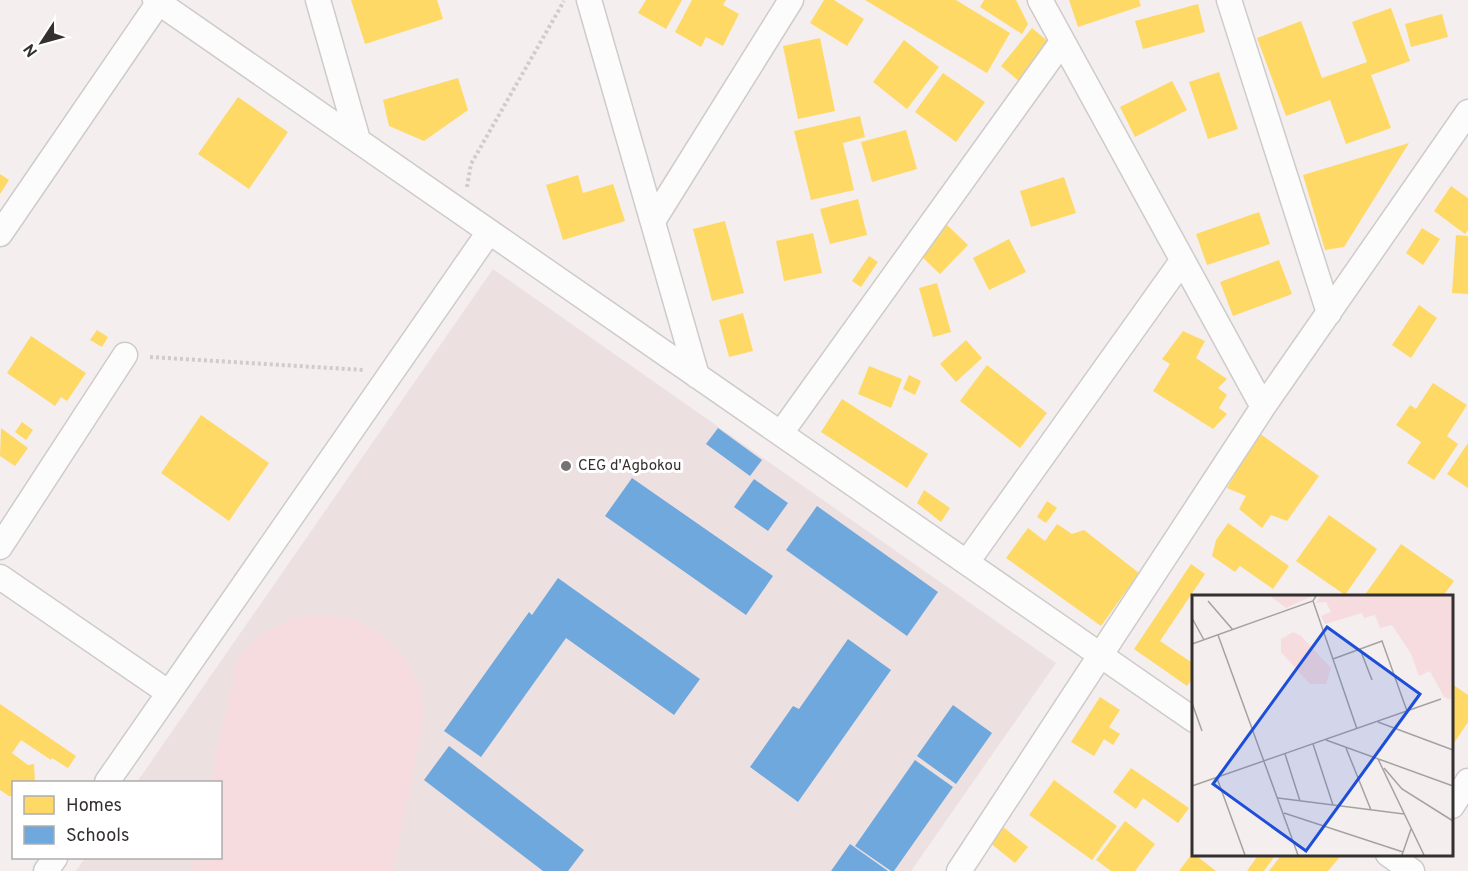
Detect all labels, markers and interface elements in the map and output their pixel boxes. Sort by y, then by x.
north arrow [12,12,72,72]
text: N [20,39,43,60]
place label: CEG d'Agbokou [578,457,681,476]
marker: CEG d'Agbokou [559,459,573,473]
inset map [1192,595,1453,856]
legend [12,781,222,859]
text: Homes [66,795,122,818]
text: Schools [66,825,129,848]

